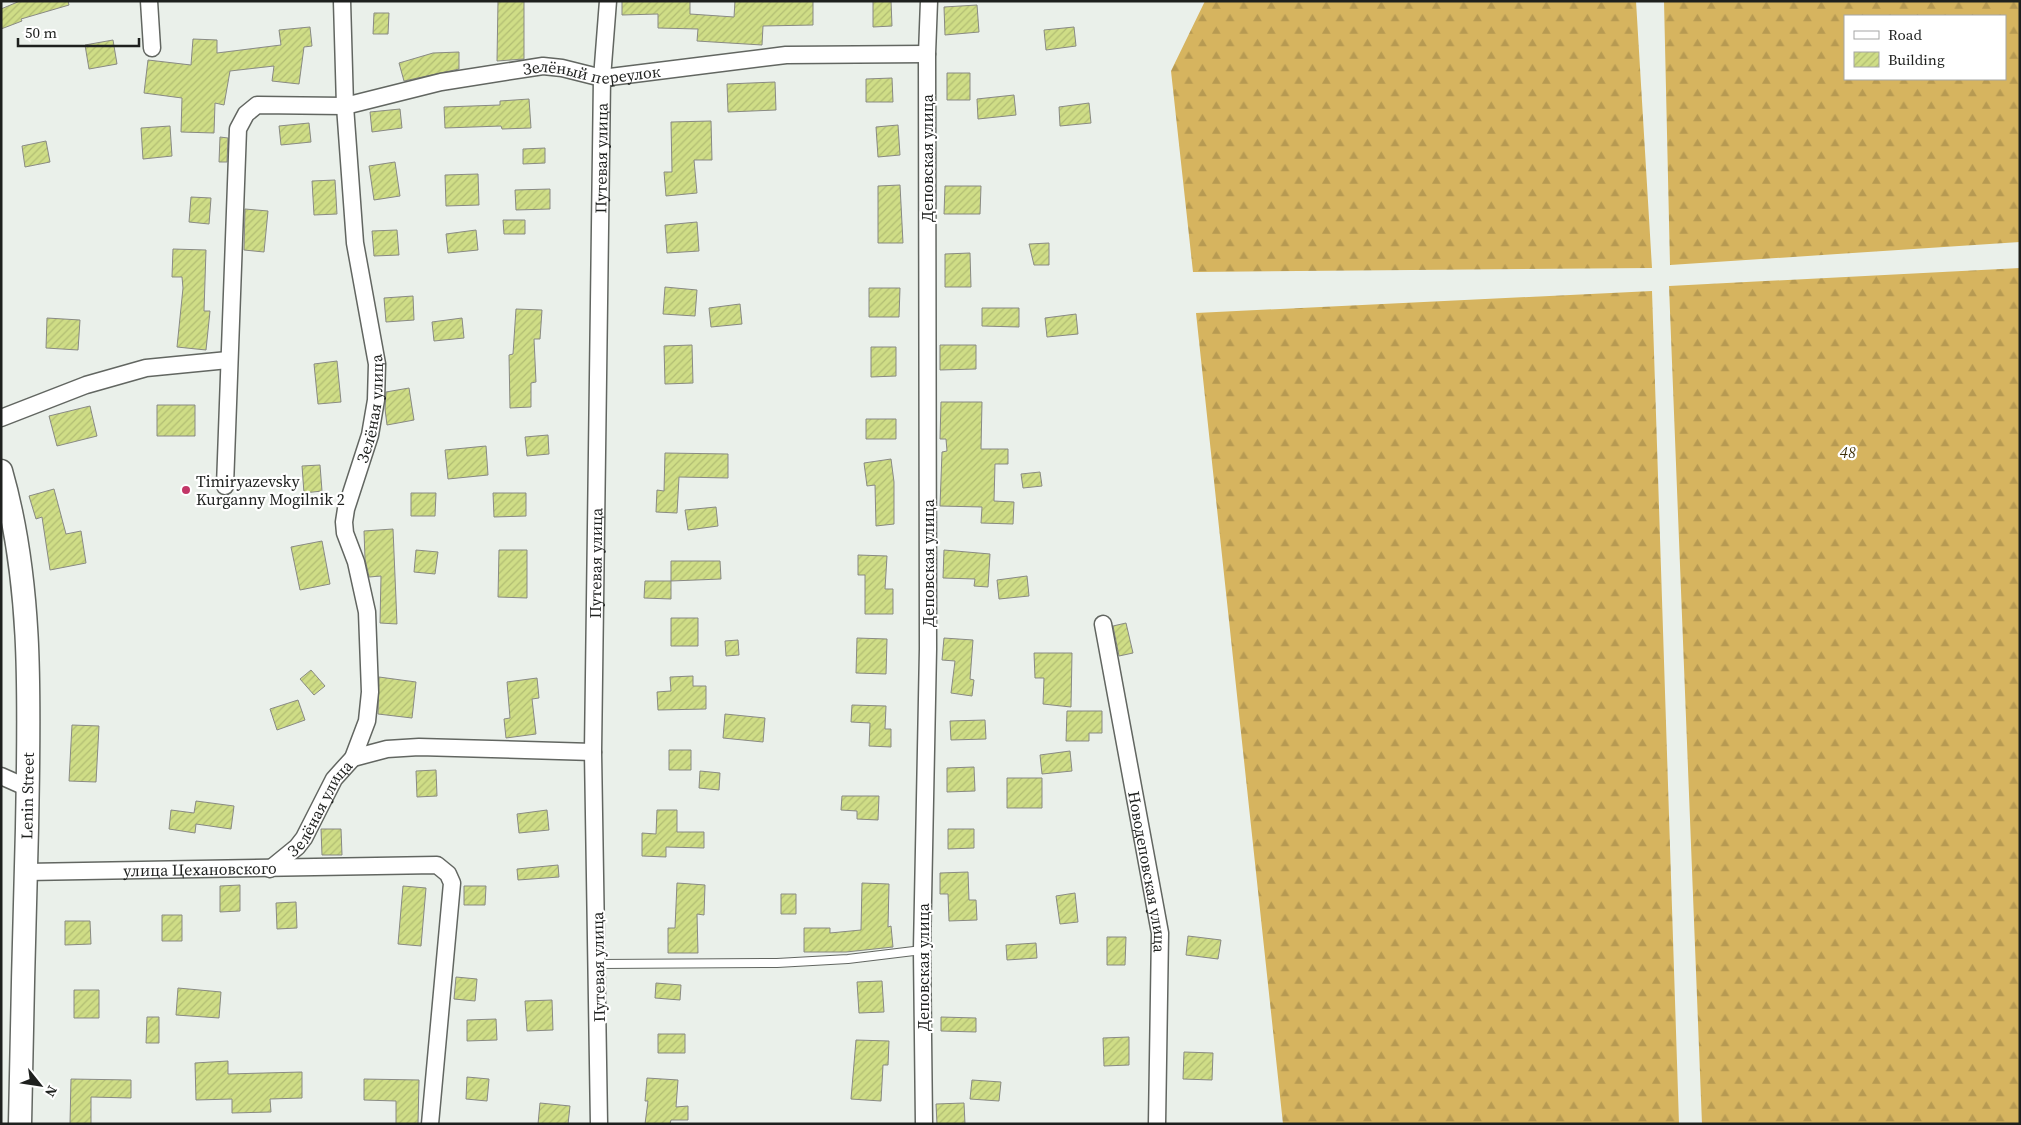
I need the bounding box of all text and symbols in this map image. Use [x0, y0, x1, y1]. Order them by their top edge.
scale bar [18, 15, 139, 47]
legend [1844, 15, 2006, 80]
text: 50 m [25, 22, 57, 43]
text: Road [1888, 24, 1922, 45]
text: Building [1888, 49, 1945, 70]
street label: Зелёный переулок [521, 55, 662, 89]
street label: Деповская улица [916, 93, 938, 222]
street label: Путевая улица [589, 102, 613, 213]
street label: Зелёная улица [351, 352, 388, 465]
park label: 48 [1840, 441, 1856, 463]
place label: Timiryazevsky Kurganny Mogilnik 2 [196, 470, 345, 510]
marker: Timiryazevsky Kurganny Mogilnik 2 [180, 484, 192, 496]
street label: Деповская улица [917, 498, 939, 627]
street label: Путевая улица [584, 507, 607, 618]
street label: Lenin Street [15, 752, 39, 840]
street label: Зелёная улица [283, 754, 358, 862]
street label: Новодеповская улица [1123, 789, 1171, 954]
street label: улица Цехановского [123, 857, 277, 881]
street label: Деповская улица [912, 902, 934, 1031]
street label: Путевая улица [586, 911, 610, 1022]
north arrow [15, 1060, 65, 1110]
text: N [40, 1082, 62, 1101]

